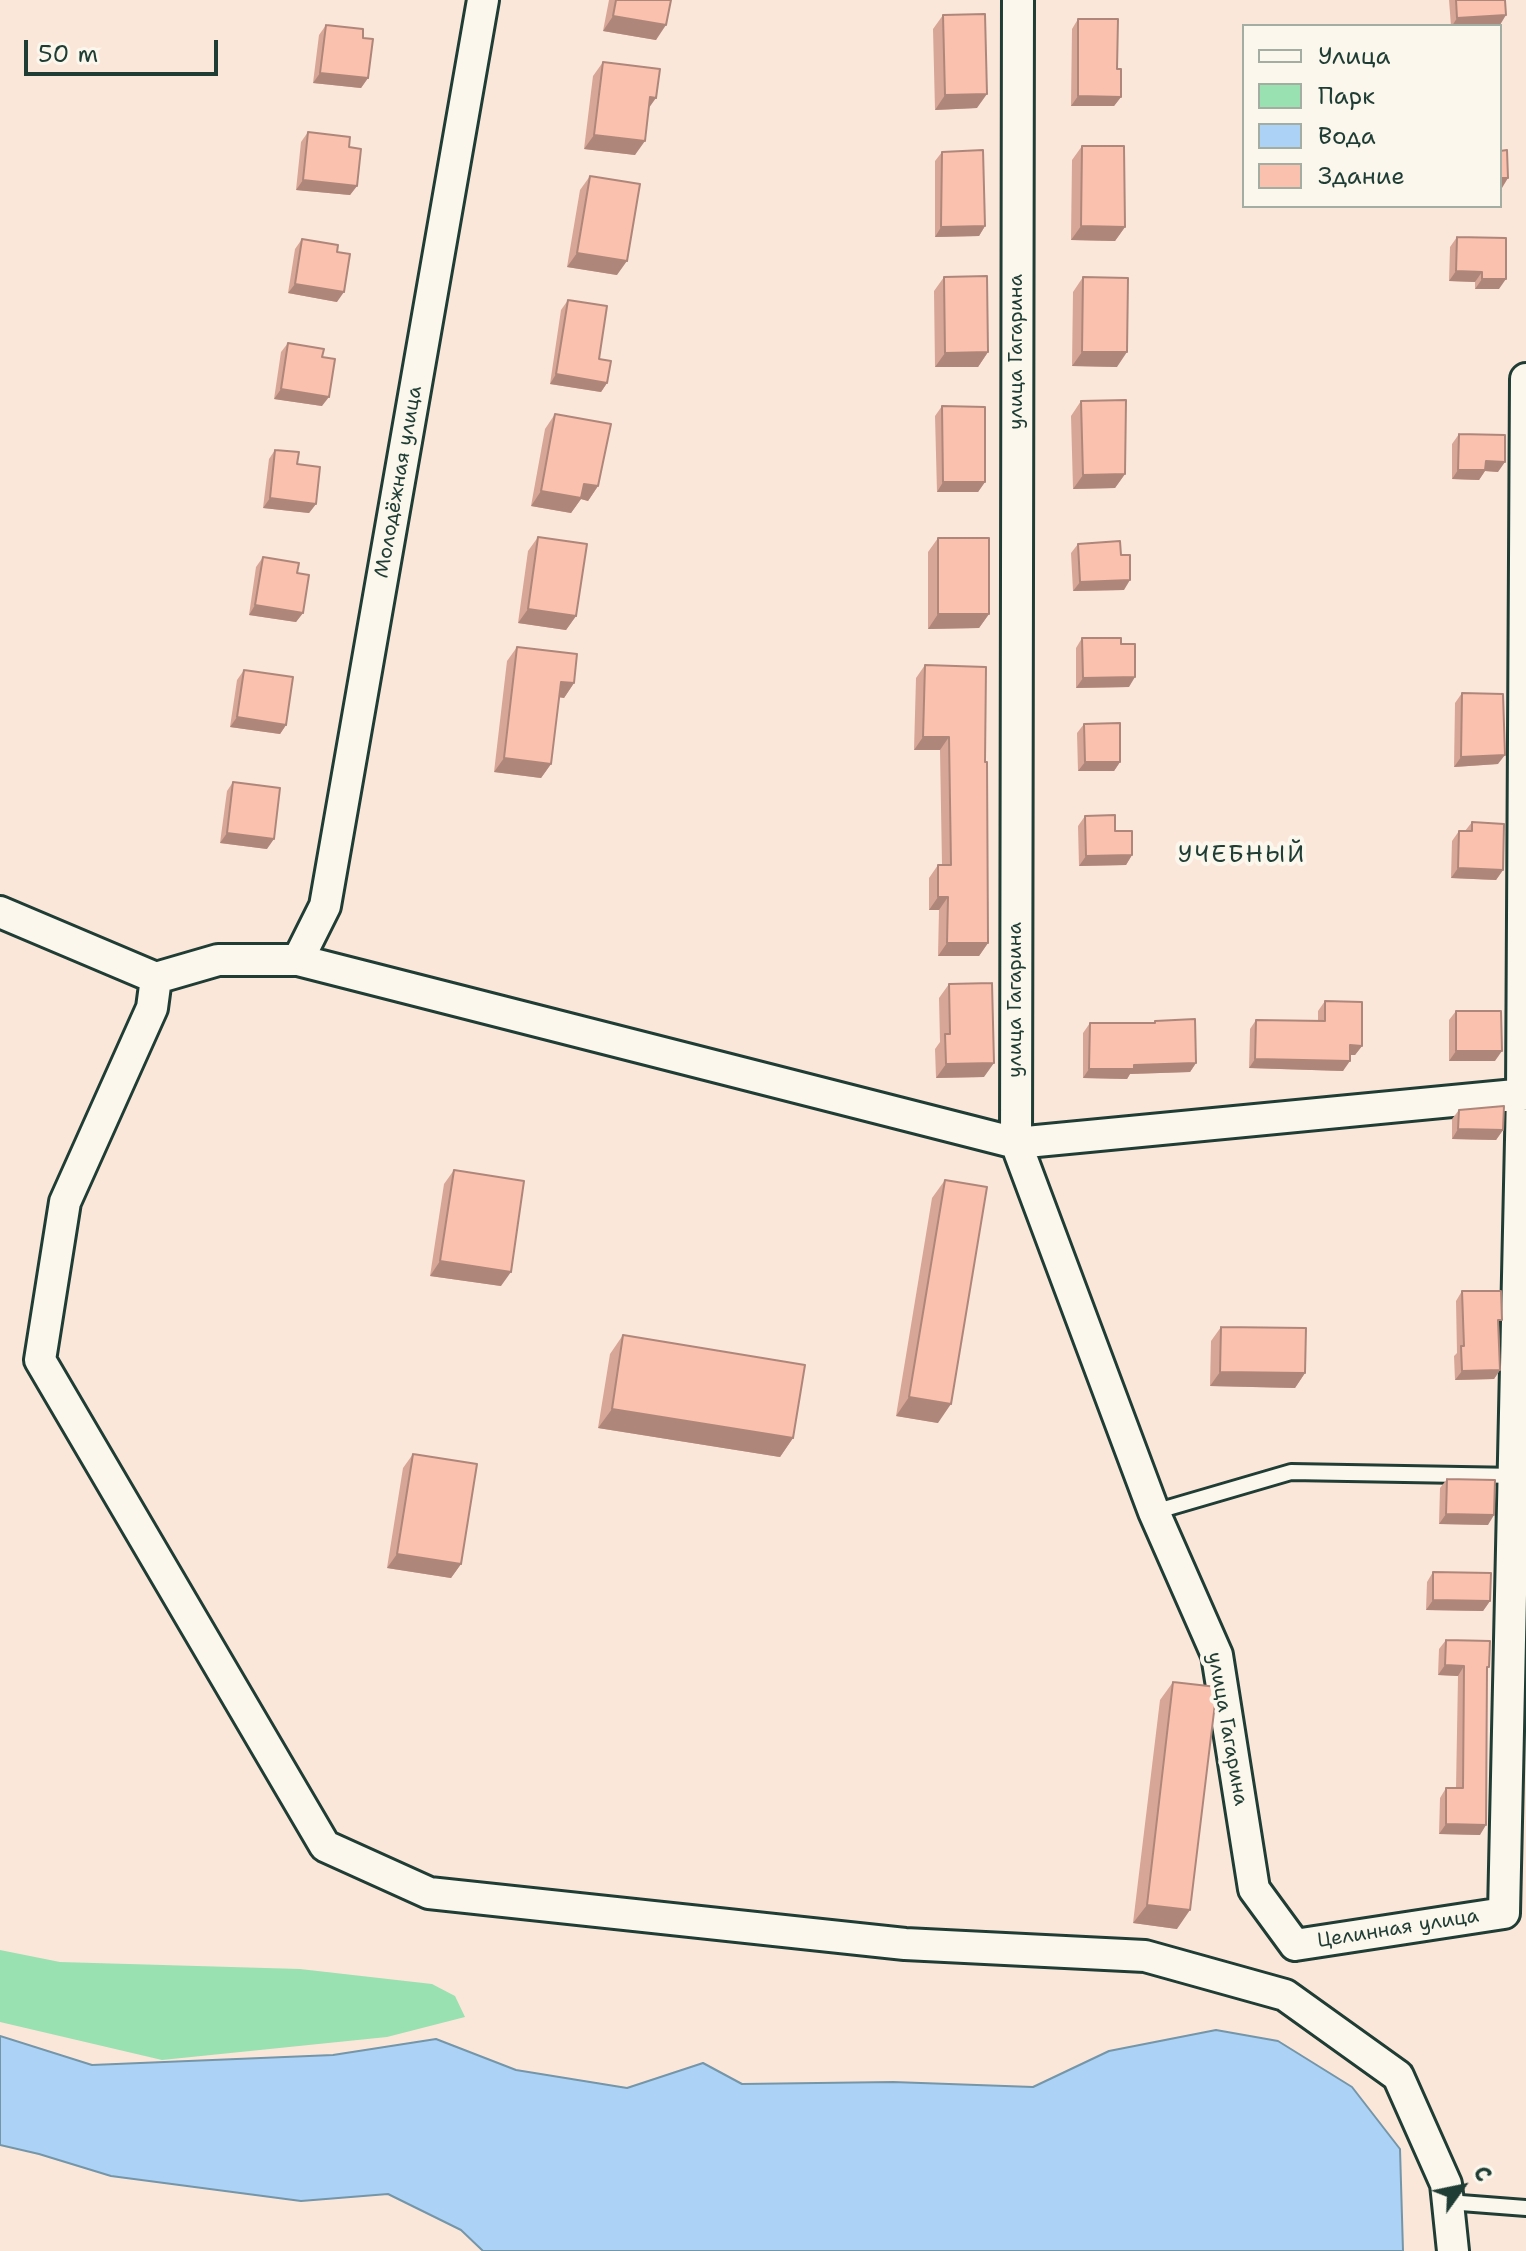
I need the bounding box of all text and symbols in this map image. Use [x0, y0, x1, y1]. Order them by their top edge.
scale bar [28, 24, 222, 74]
legend [1242, 24, 1502, 208]
text: 50 m [38, 38, 98, 70]
text: Улица [1318, 40, 1391, 72]
text: Парк [1318, 80, 1375, 112]
text: Вода [1318, 120, 1376, 152]
text: Здание [1318, 160, 1405, 192]
street label: улица Гагарина [1005, 274, 1029, 430]
street label: Молодёжная улица [370, 384, 428, 580]
district label: УЧЕБНЫЙ [1178, 842, 1306, 870]
street label: улица Гагарина [1004, 922, 1028, 1078]
street label: улица Гагарина [1202, 1650, 1252, 1808]
street label: Целинная улица [1315, 1904, 1481, 1954]
north arrow [1422, 2147, 1502, 2227]
text: С [1467, 2160, 1498, 2187]

